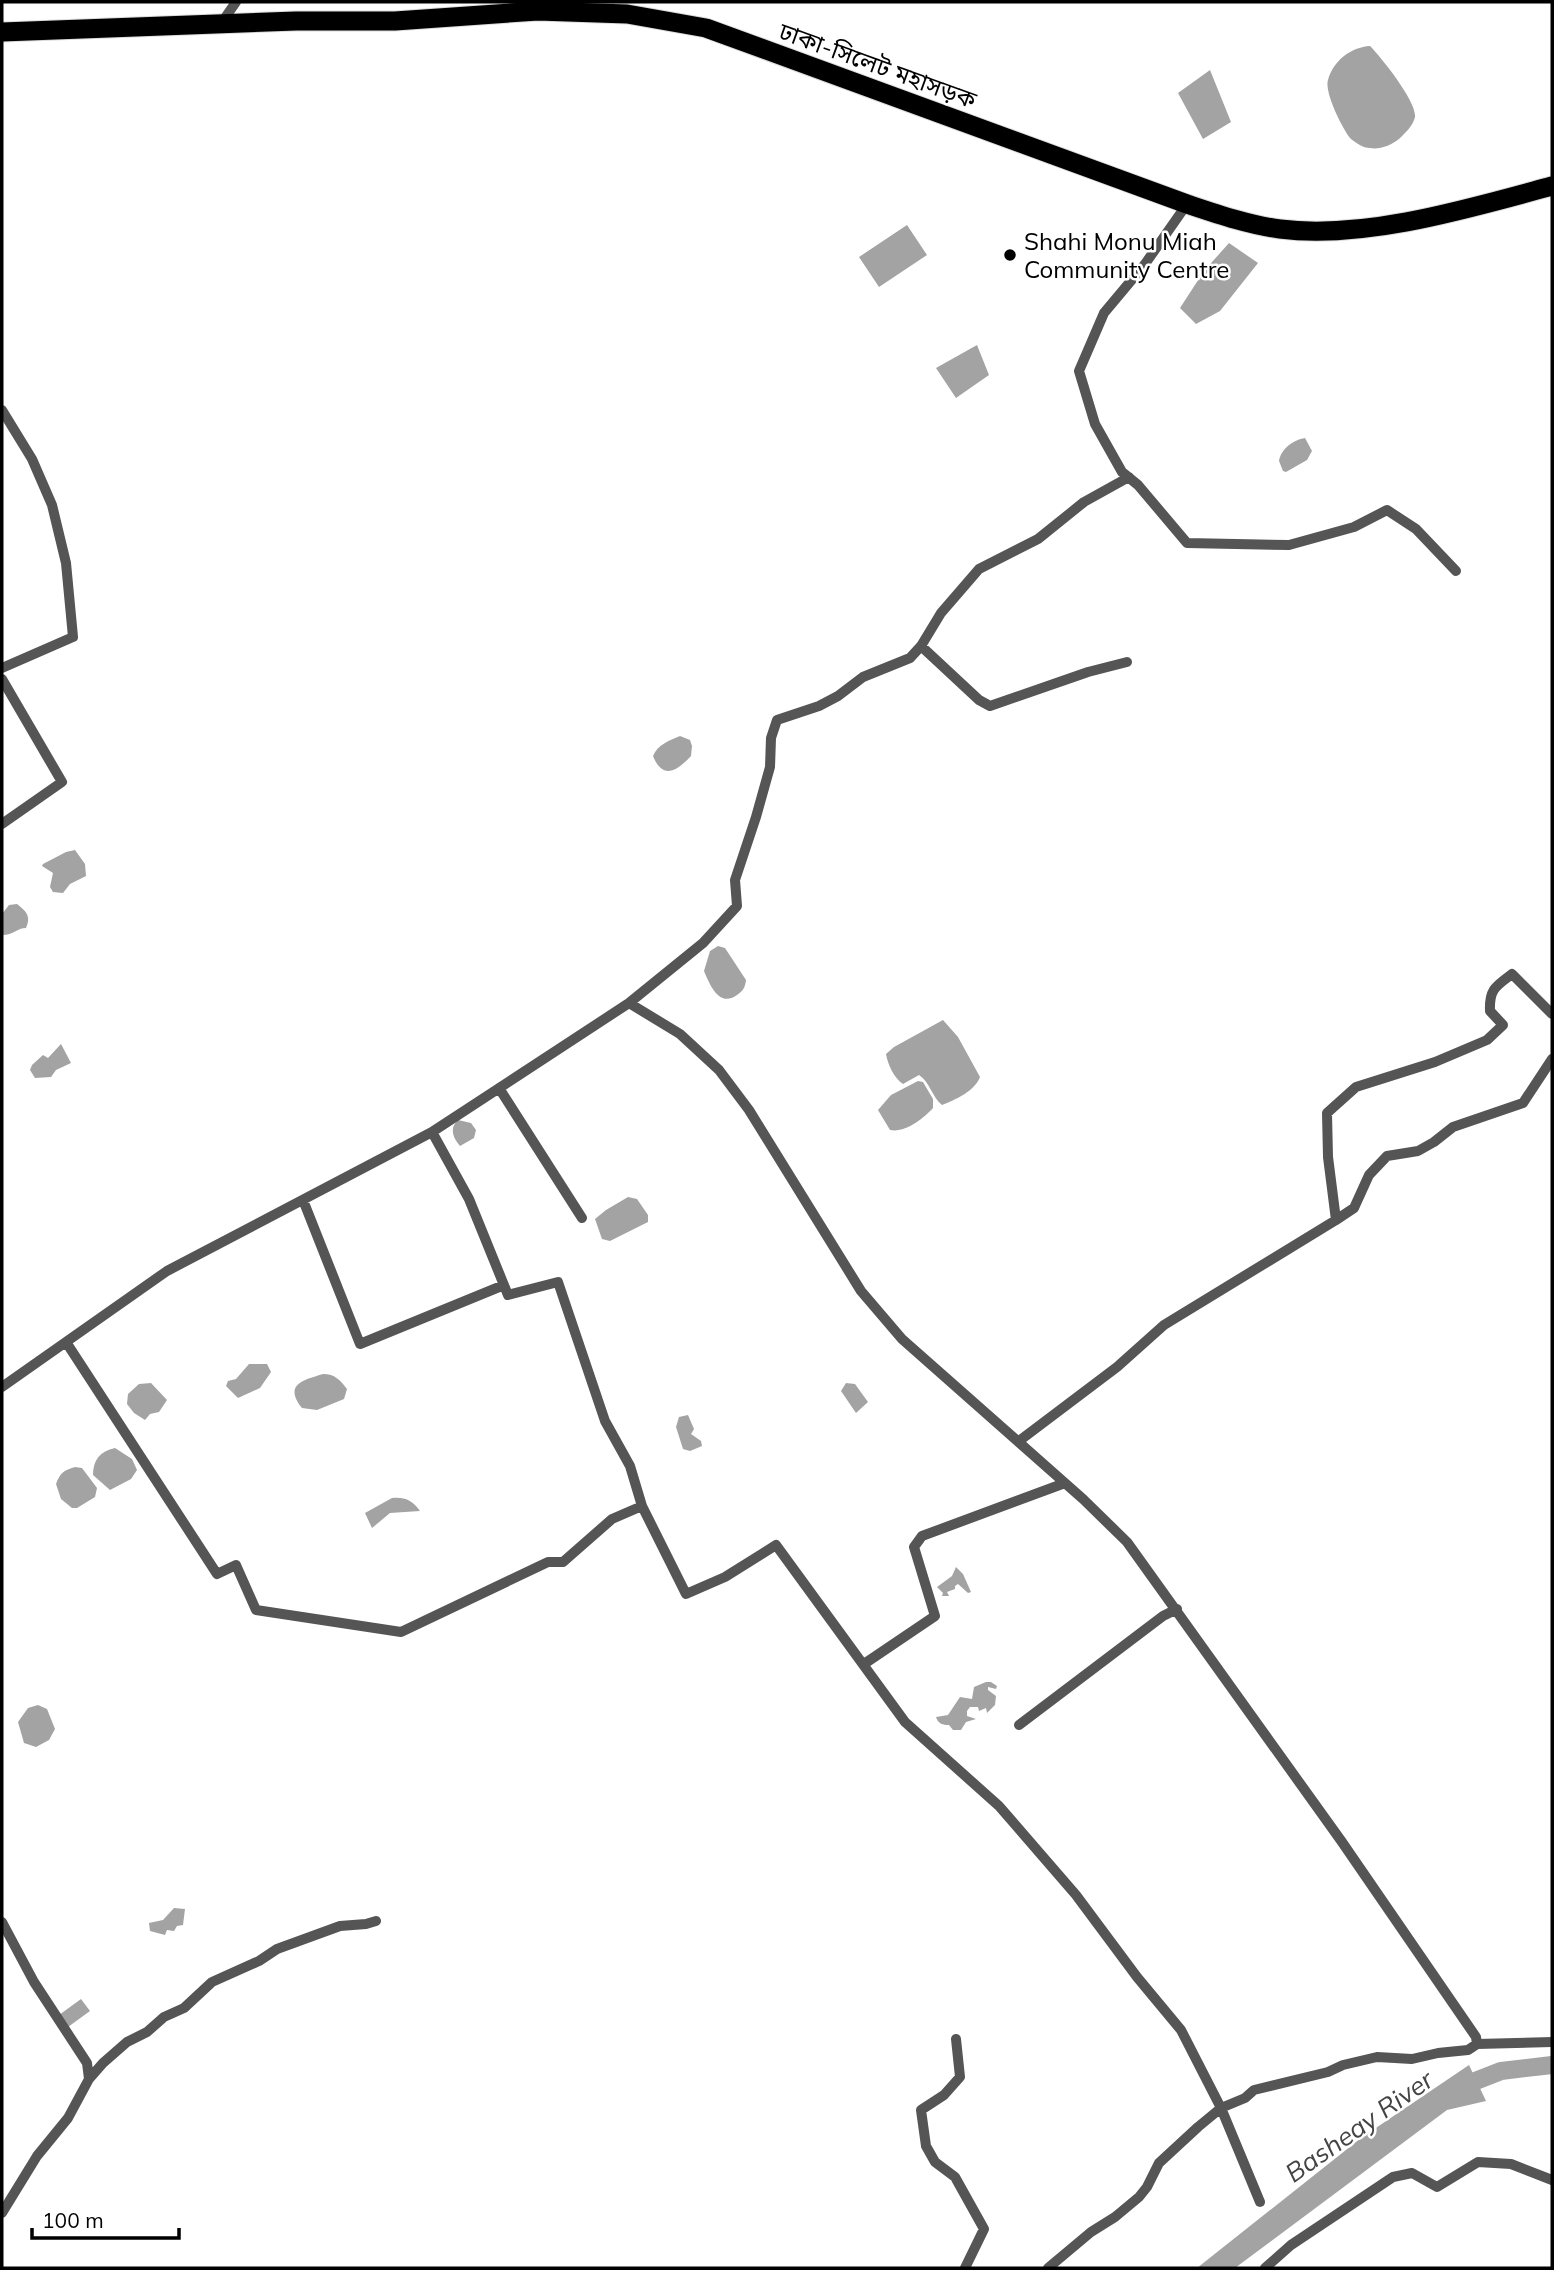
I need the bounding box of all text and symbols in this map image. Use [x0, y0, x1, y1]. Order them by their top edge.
street label: ঢাকা-সিলেট মহাসড়ক [774, 15, 981, 115]
place label: Shahi Monu Miah Community Centre [1024, 226, 1229, 284]
marker: Shahi Monu Miah Community Centre [1002, 247, 1018, 263]
water label: Basheay River [1279, 2062, 1441, 2189]
scale bar [32, 2196, 178, 2240]
text: 100 m [42, 2207, 104, 2233]

